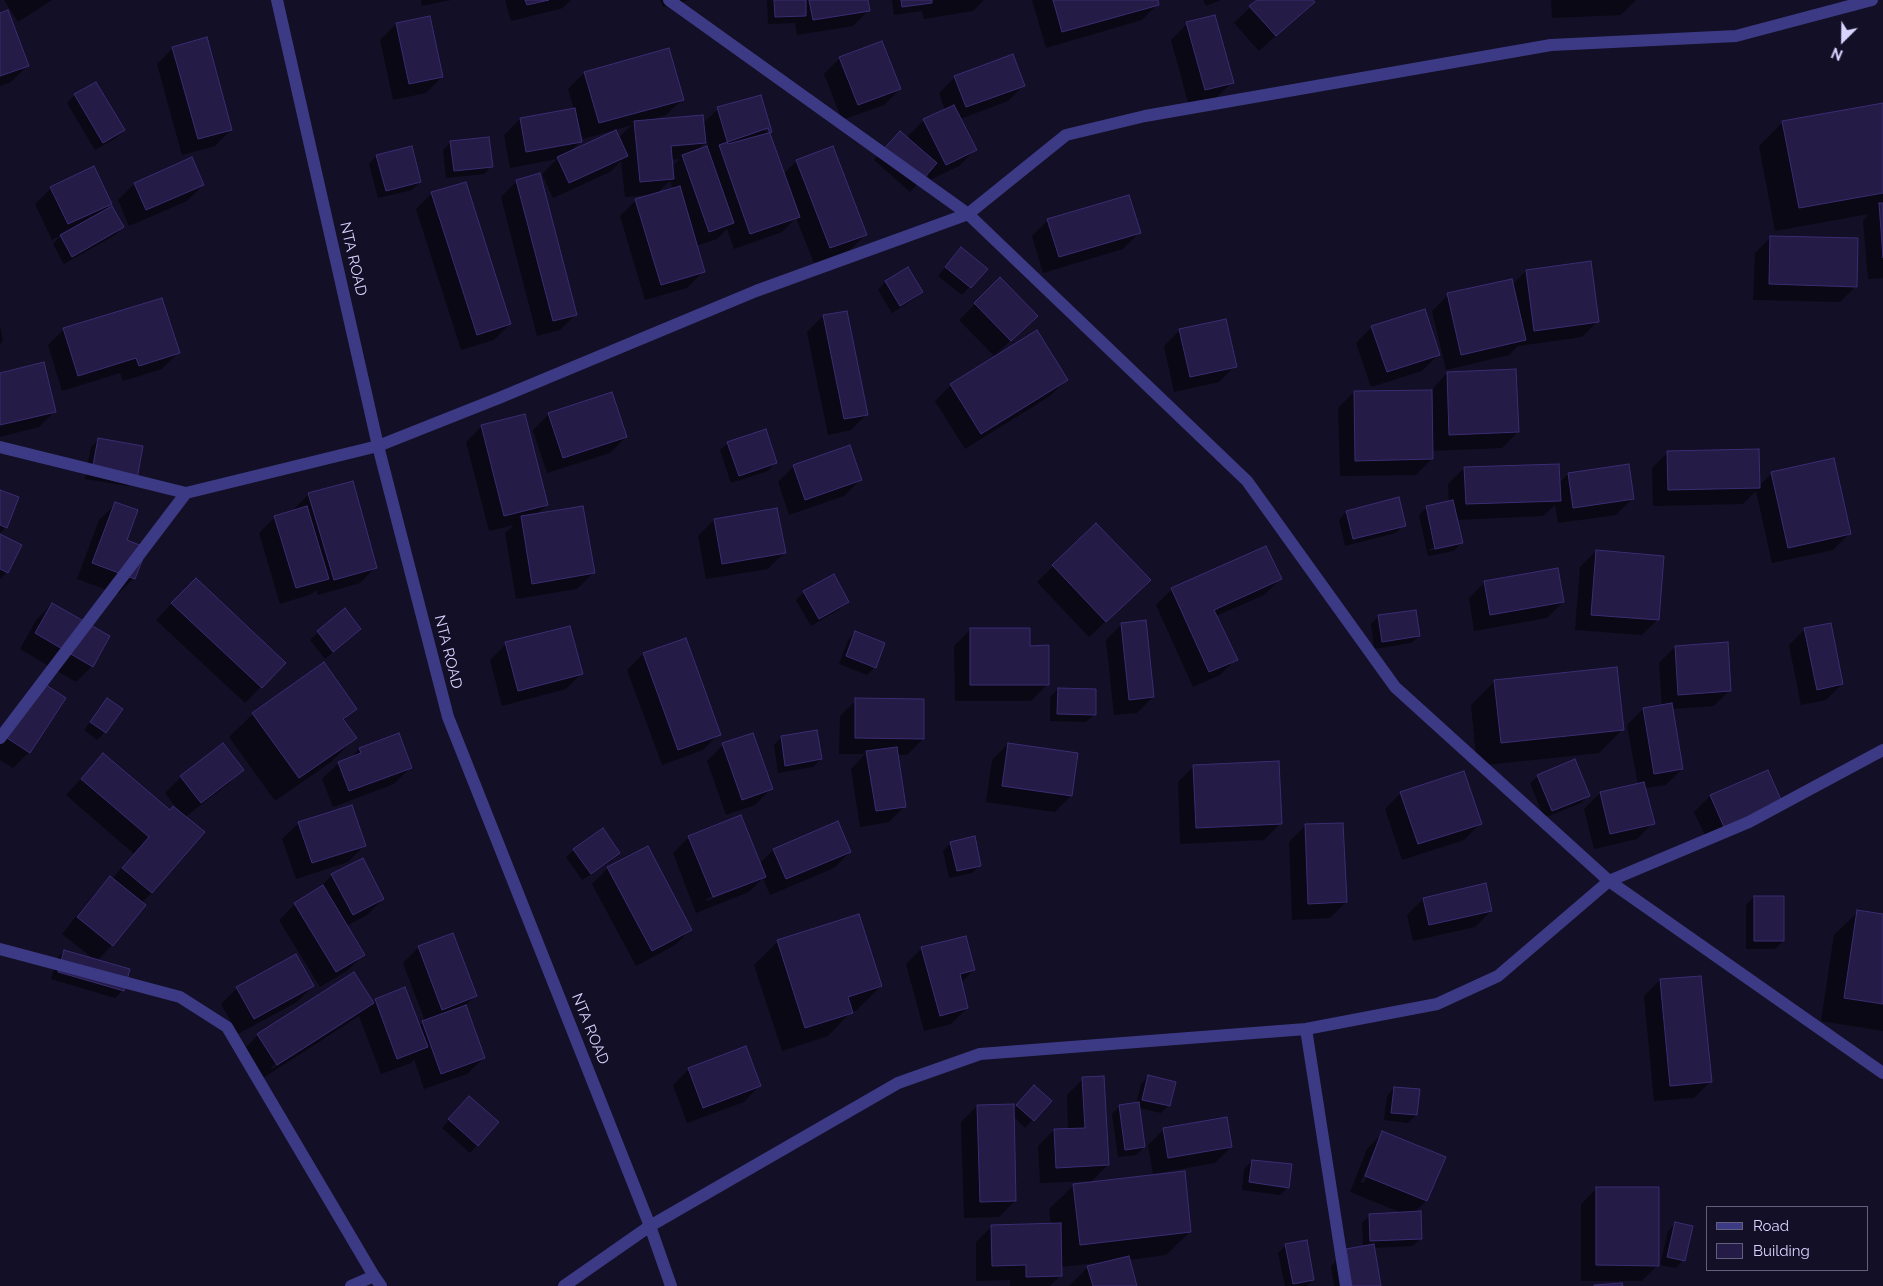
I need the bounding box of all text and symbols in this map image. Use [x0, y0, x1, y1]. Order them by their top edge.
north arrow [1818, 15, 1868, 65]
text: N [1829, 44, 1845, 63]
street label: NTA ROAD [336, 220, 370, 298]
street label: NTA ROAD [430, 613, 466, 691]
street label: NTA ROAD [568, 991, 612, 1067]
legend [1706, 1206, 1868, 1271]
text: Road [1753, 1217, 1789, 1235]
text: Building [1753, 1242, 1810, 1260]

